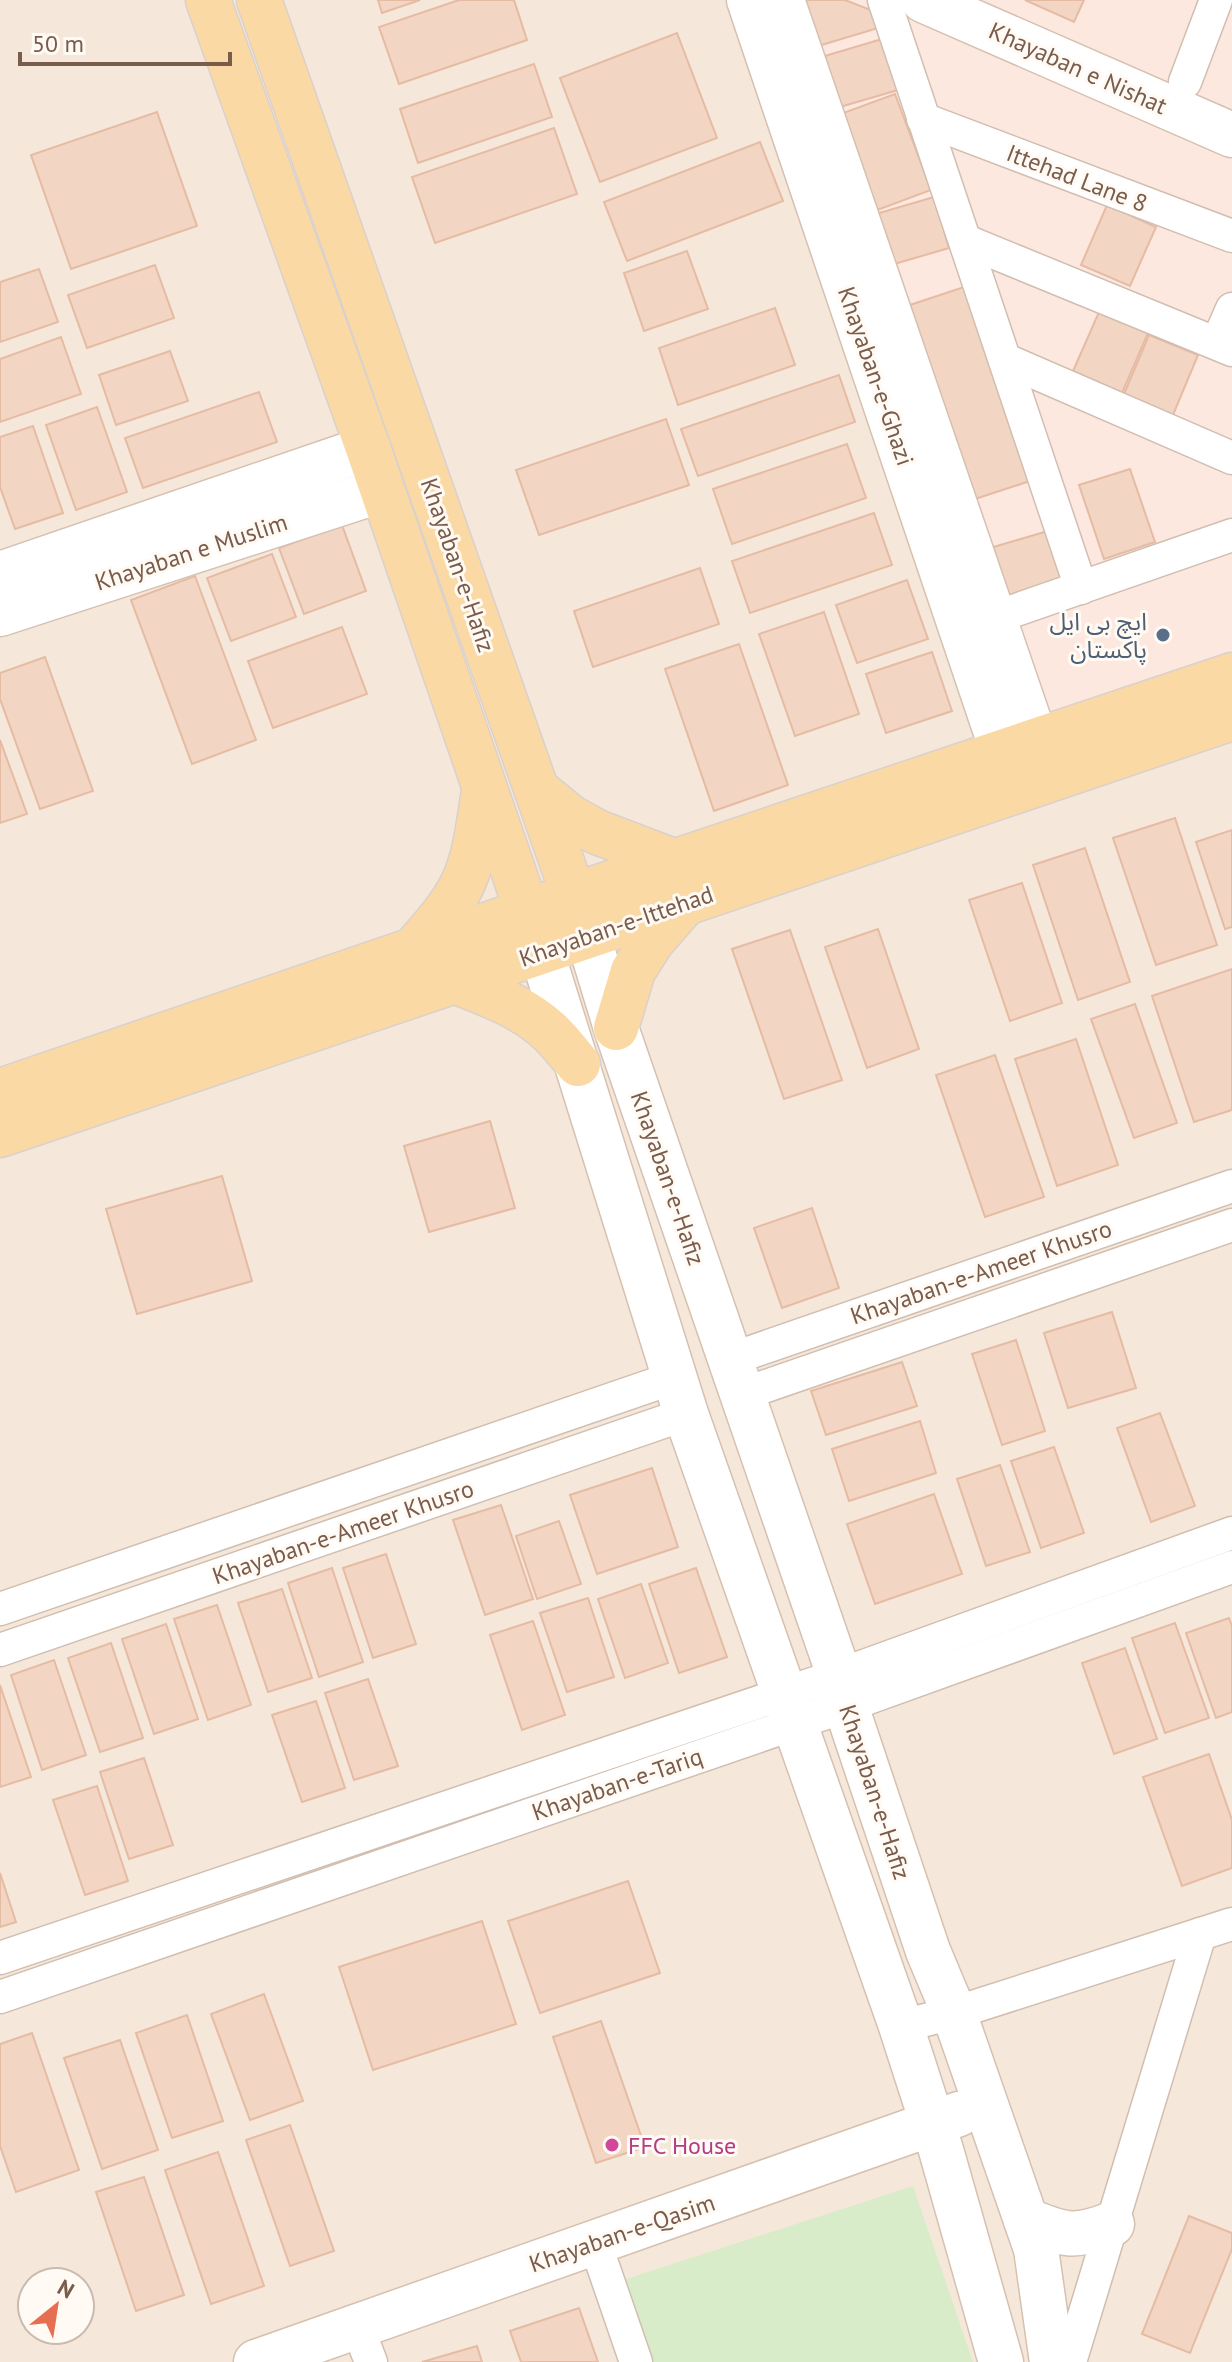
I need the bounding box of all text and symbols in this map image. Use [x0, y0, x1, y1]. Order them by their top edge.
street label: Khayaban e Nishat [984, 15, 1172, 121]
scale bar [20, 16, 230, 66]
text: 50 m [32, 28, 84, 59]
street label: Ittehad Lane 8 [1002, 137, 1152, 219]
street label: Khayaban-e-Ghazi [831, 282, 921, 470]
street label: Khayaban-e-Hafiz [414, 474, 502, 656]
street label: Khayaban e Muslim [91, 506, 291, 598]
place label: ایچ بی ایل پاکستان [1050, 606, 1147, 665]
marker: ایچ بی ایل پاکستان [1154, 626, 1172, 644]
street label: Khayaban-e-Ittehad [515, 878, 717, 974]
street label: Khayaban-e-Hafiz [624, 1087, 712, 1269]
street label: Khayaban-e-Ameer Khusro [846, 1213, 1116, 1331]
street label: Khayaban-e-Ameer Khusro [208, 1473, 478, 1591]
street label: Khayaban-e-Hafiz [832, 1701, 918, 1883]
street label: Khayaban-e-Tariq [528, 1740, 706, 1828]
place label: FFC House [628, 2130, 736, 2161]
marker: FFC House [603, 2136, 621, 2154]
street label: Khayaban-e-Qasim [525, 2187, 719, 2279]
north arrow [16, 2266, 96, 2346]
text: N [53, 2273, 79, 2304]

